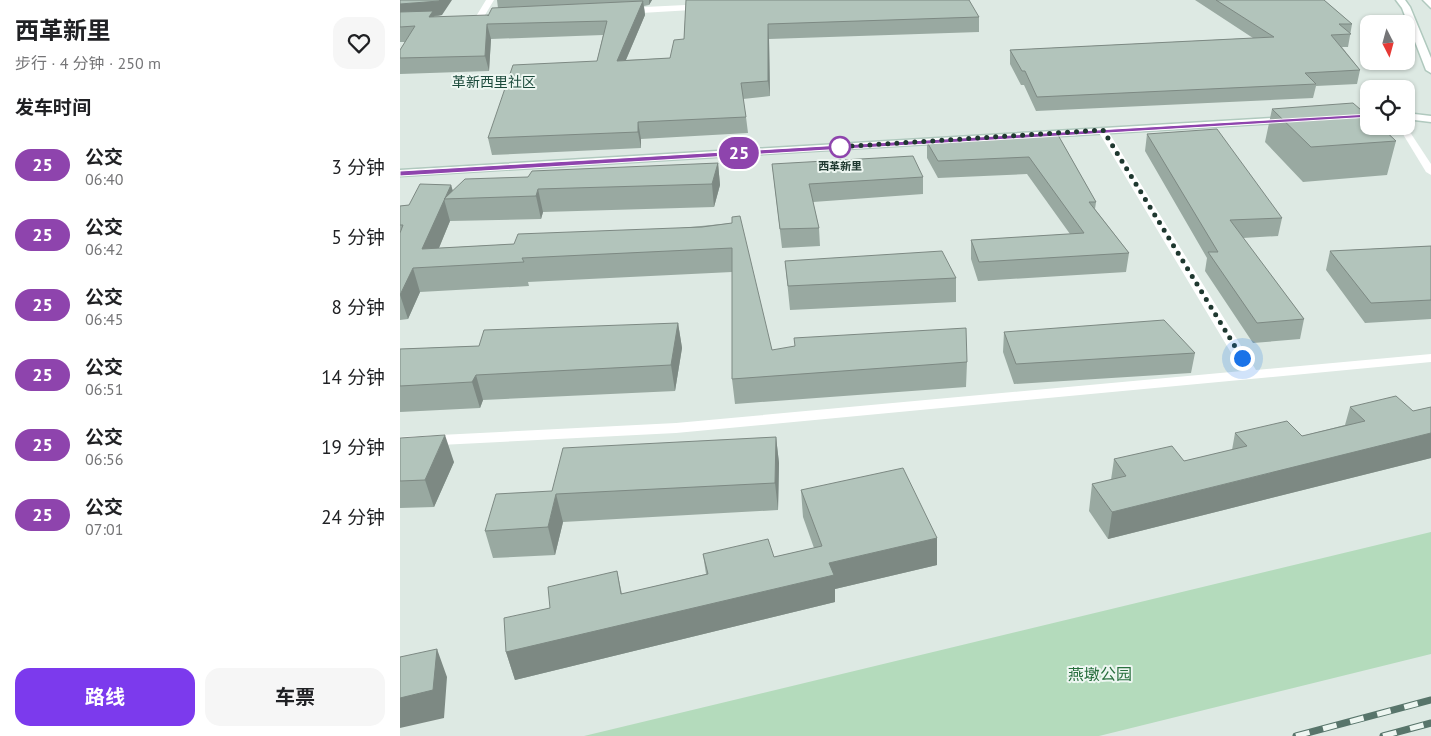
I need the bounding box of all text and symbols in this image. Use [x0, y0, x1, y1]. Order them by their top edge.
text: 西革新里 [15, 15, 111, 46]
north arrow [1360, 15, 1415, 70]
map controls [1360, 15, 1415, 135]
button: heart [333, 17, 385, 69]
text: 步行 · 4 分钟 · 250 m [15, 53, 161, 73]
district label: 革新西里社区 [452, 73, 536, 91]
button: locate [1360, 80, 1415, 135]
text: 发车时间 [15, 95, 91, 119]
marker: 西革新里 [829, 136, 851, 158]
line badge: 25 [716, 137, 762, 169]
text: 25 [729, 141, 749, 164]
text: 公交 [85, 145, 123, 169]
text: 25 [32, 153, 53, 176]
text: 3 分钟 [332, 155, 385, 179]
place label: 西革新里 [818, 159, 862, 173]
text: 06:40 [85, 169, 123, 189]
text: 公交 [85, 215, 123, 239]
text: 25 [32, 223, 53, 246]
text: 5 分钟 [332, 225, 385, 249]
text: 06:42 [85, 239, 123, 259]
text: 公交 [85, 285, 123, 309]
text: 25 [32, 293, 53, 316]
text: 8 分钟 [332, 295, 385, 319]
text: 06:45 [85, 309, 123, 329]
your location [1230, 346, 1255, 371]
text: 公交 [85, 355, 123, 379]
text: 25 [32, 363, 53, 386]
text: 14 分钟 [321, 365, 385, 389]
text: 06:51 [85, 379, 123, 399]
text: 公交 [85, 425, 123, 449]
text: 25 [32, 433, 53, 456]
text: 19 分钟 [321, 435, 385, 459]
text: 06:56 [85, 449, 123, 469]
text: 公交 [85, 495, 123, 519]
text: 25 [32, 503, 53, 526]
text: 24 分钟 [321, 505, 385, 529]
text: 07:01 [85, 519, 123, 539]
park label: 燕墩公园 [1068, 664, 1132, 684]
button: 路线 [15, 668, 195, 726]
button: 车票 [205, 668, 385, 726]

